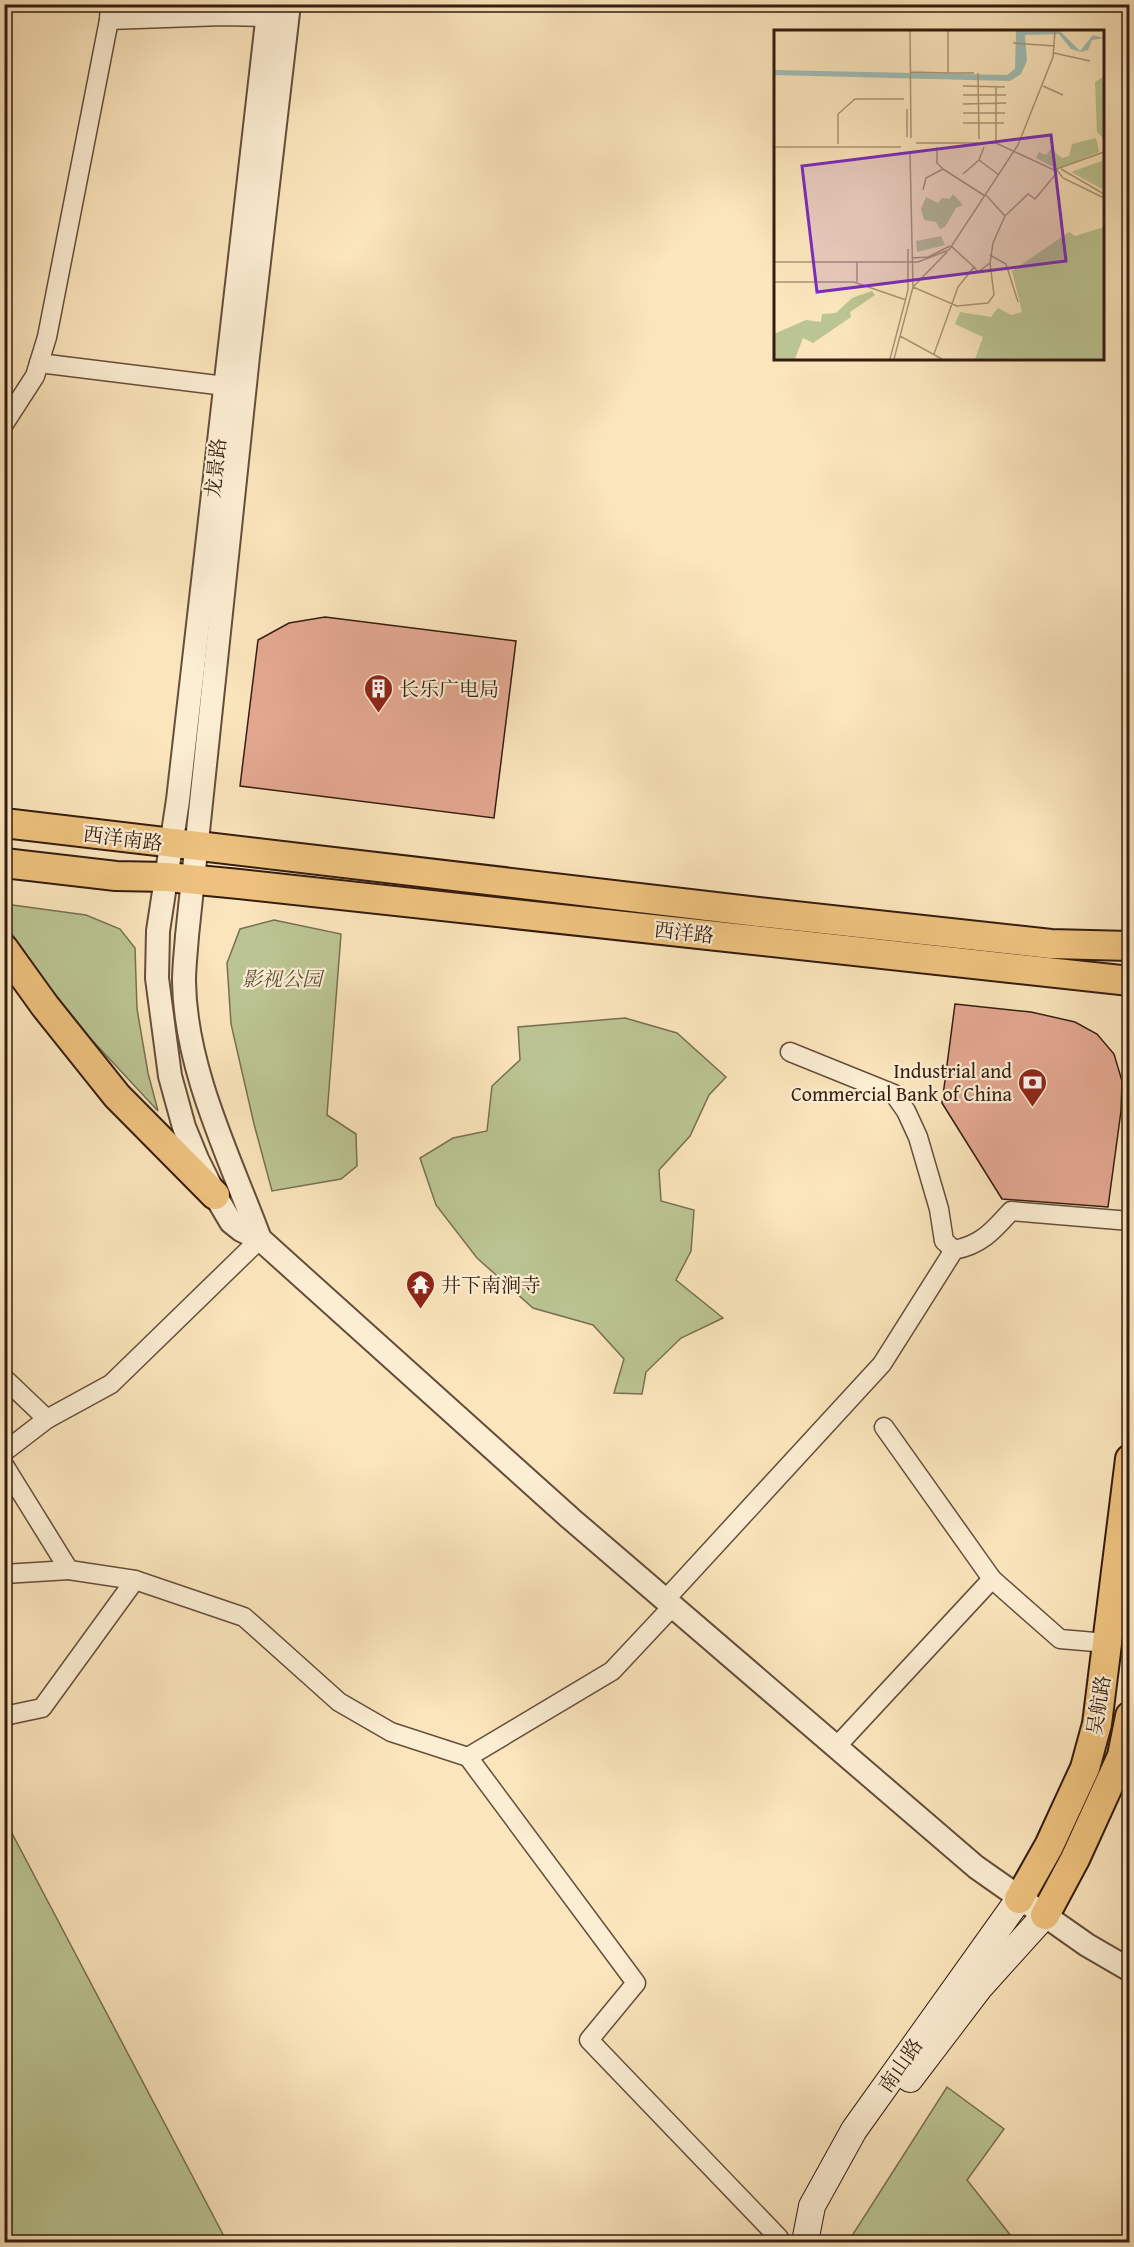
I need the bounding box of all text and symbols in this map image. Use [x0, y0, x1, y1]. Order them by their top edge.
inset map [774, 30, 1104, 360]
street label: 龙景路 [197, 437, 233, 499]
building icon: 长乐广电局 [362, 672, 394, 714]
place label: 长乐广电局 [399, 674, 499, 703]
street label: 西洋南路 [82, 819, 164, 857]
street label: 西洋路 [653, 914, 715, 950]
park label: 影视公园 [242, 964, 325, 993]
place label: Industrial and Commercial Bank of China [791, 1056, 1013, 1108]
bank icon: Industrial and Commercial Bank of China [1017, 1066, 1049, 1108]
temple icon: 井下南涧寺 [404, 1268, 436, 1310]
place label: 井下南涧寺 [441, 1270, 541, 1299]
street label: 吴航路 [1079, 1673, 1117, 1737]
street label: 南山路 [871, 2032, 929, 2098]

